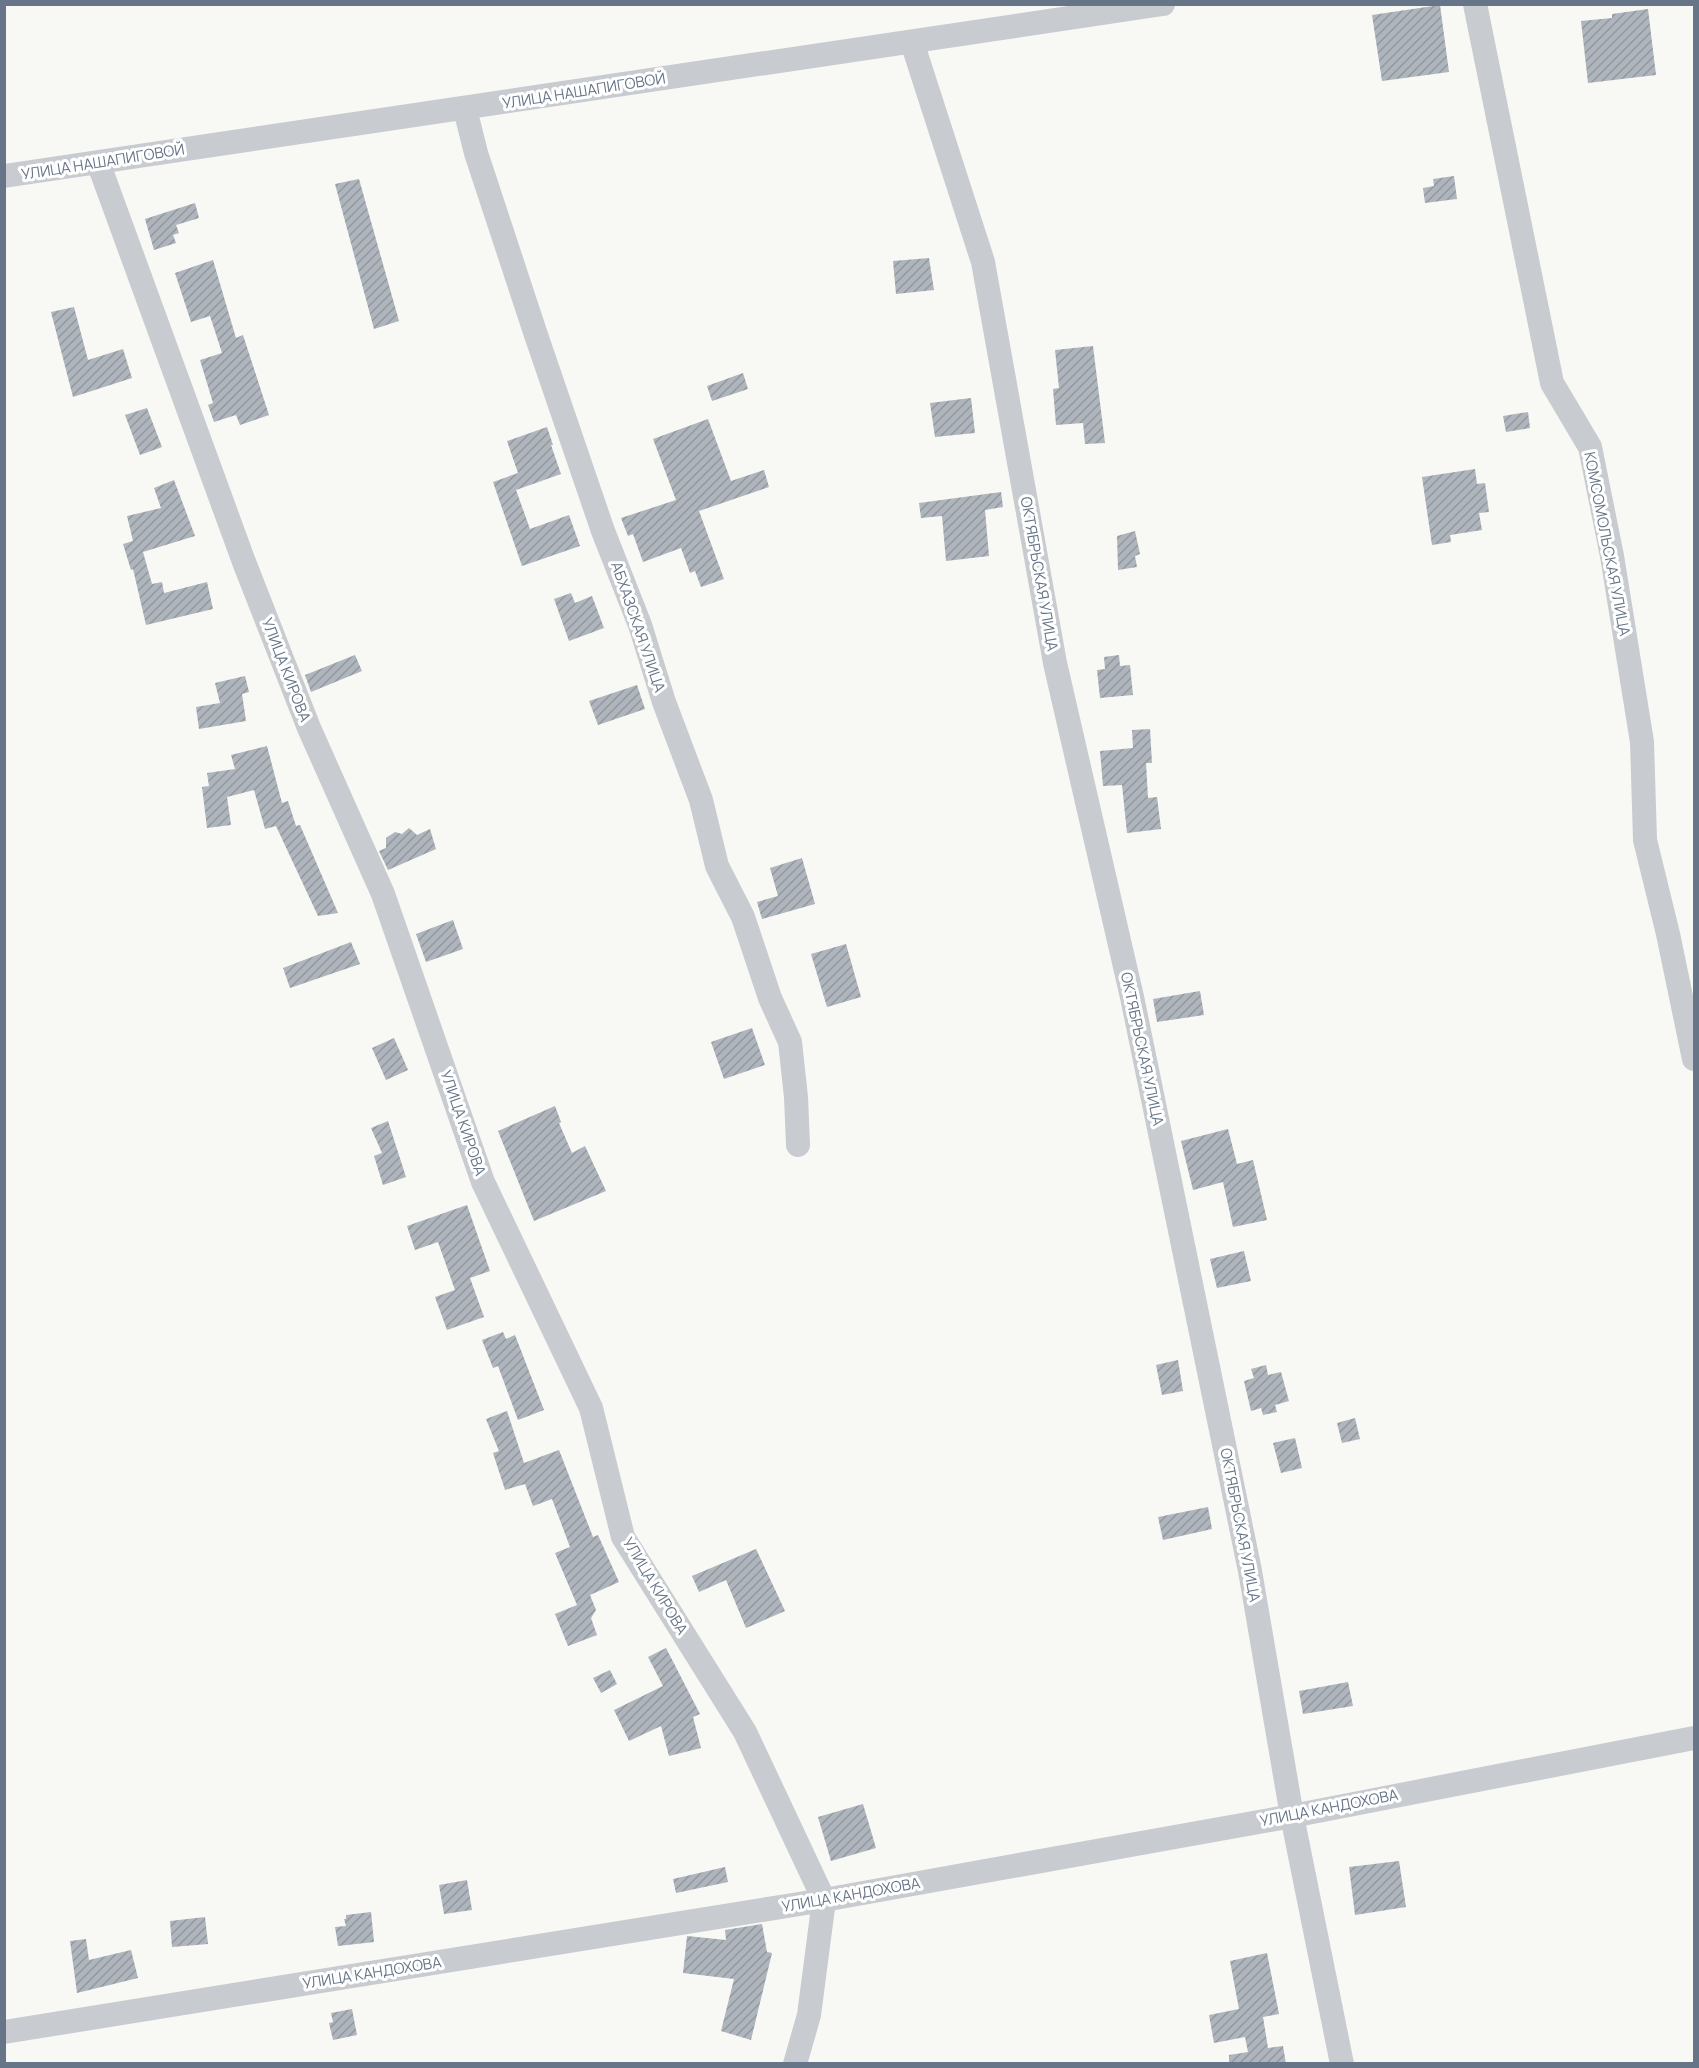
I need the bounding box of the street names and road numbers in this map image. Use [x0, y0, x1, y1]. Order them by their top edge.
street label: УЛИЦА НАШАПИГОВОЙ [501, 67, 667, 114]
street label: УЛИЦА НАШАПИГОВОЙ [20, 138, 186, 185]
street label: КОМСОМОЛЬСКАЯ УЛИЦА [1579, 450, 1636, 638]
street label: ОКТЯБРЬСКАЯ УЛИЦА [1016, 495, 1063, 653]
street label: АБХАЗСКАЯ УЛИЦА [606, 559, 671, 695]
street label: УЛИЦА КИРОВА [257, 615, 316, 725]
street label: ОКТЯБРЬСКАЯ УЛИЦА [1116, 970, 1169, 1128]
street label: УЛИЦА КИРОВА [436, 1067, 491, 1179]
street label: ОКТЯБРЬСКАЯ УЛИЦА [1215, 1446, 1266, 1604]
street label: УЛИЦА КИРОВА [618, 1533, 693, 1639]
street label: УЛИЦА КАНДОХОВА [1258, 1784, 1400, 1831]
street label: УЛИЦА КАНДОХОВА [780, 1872, 922, 1917]
street label: УЛИЦА КАНДОХОВА [301, 1951, 443, 1994]

